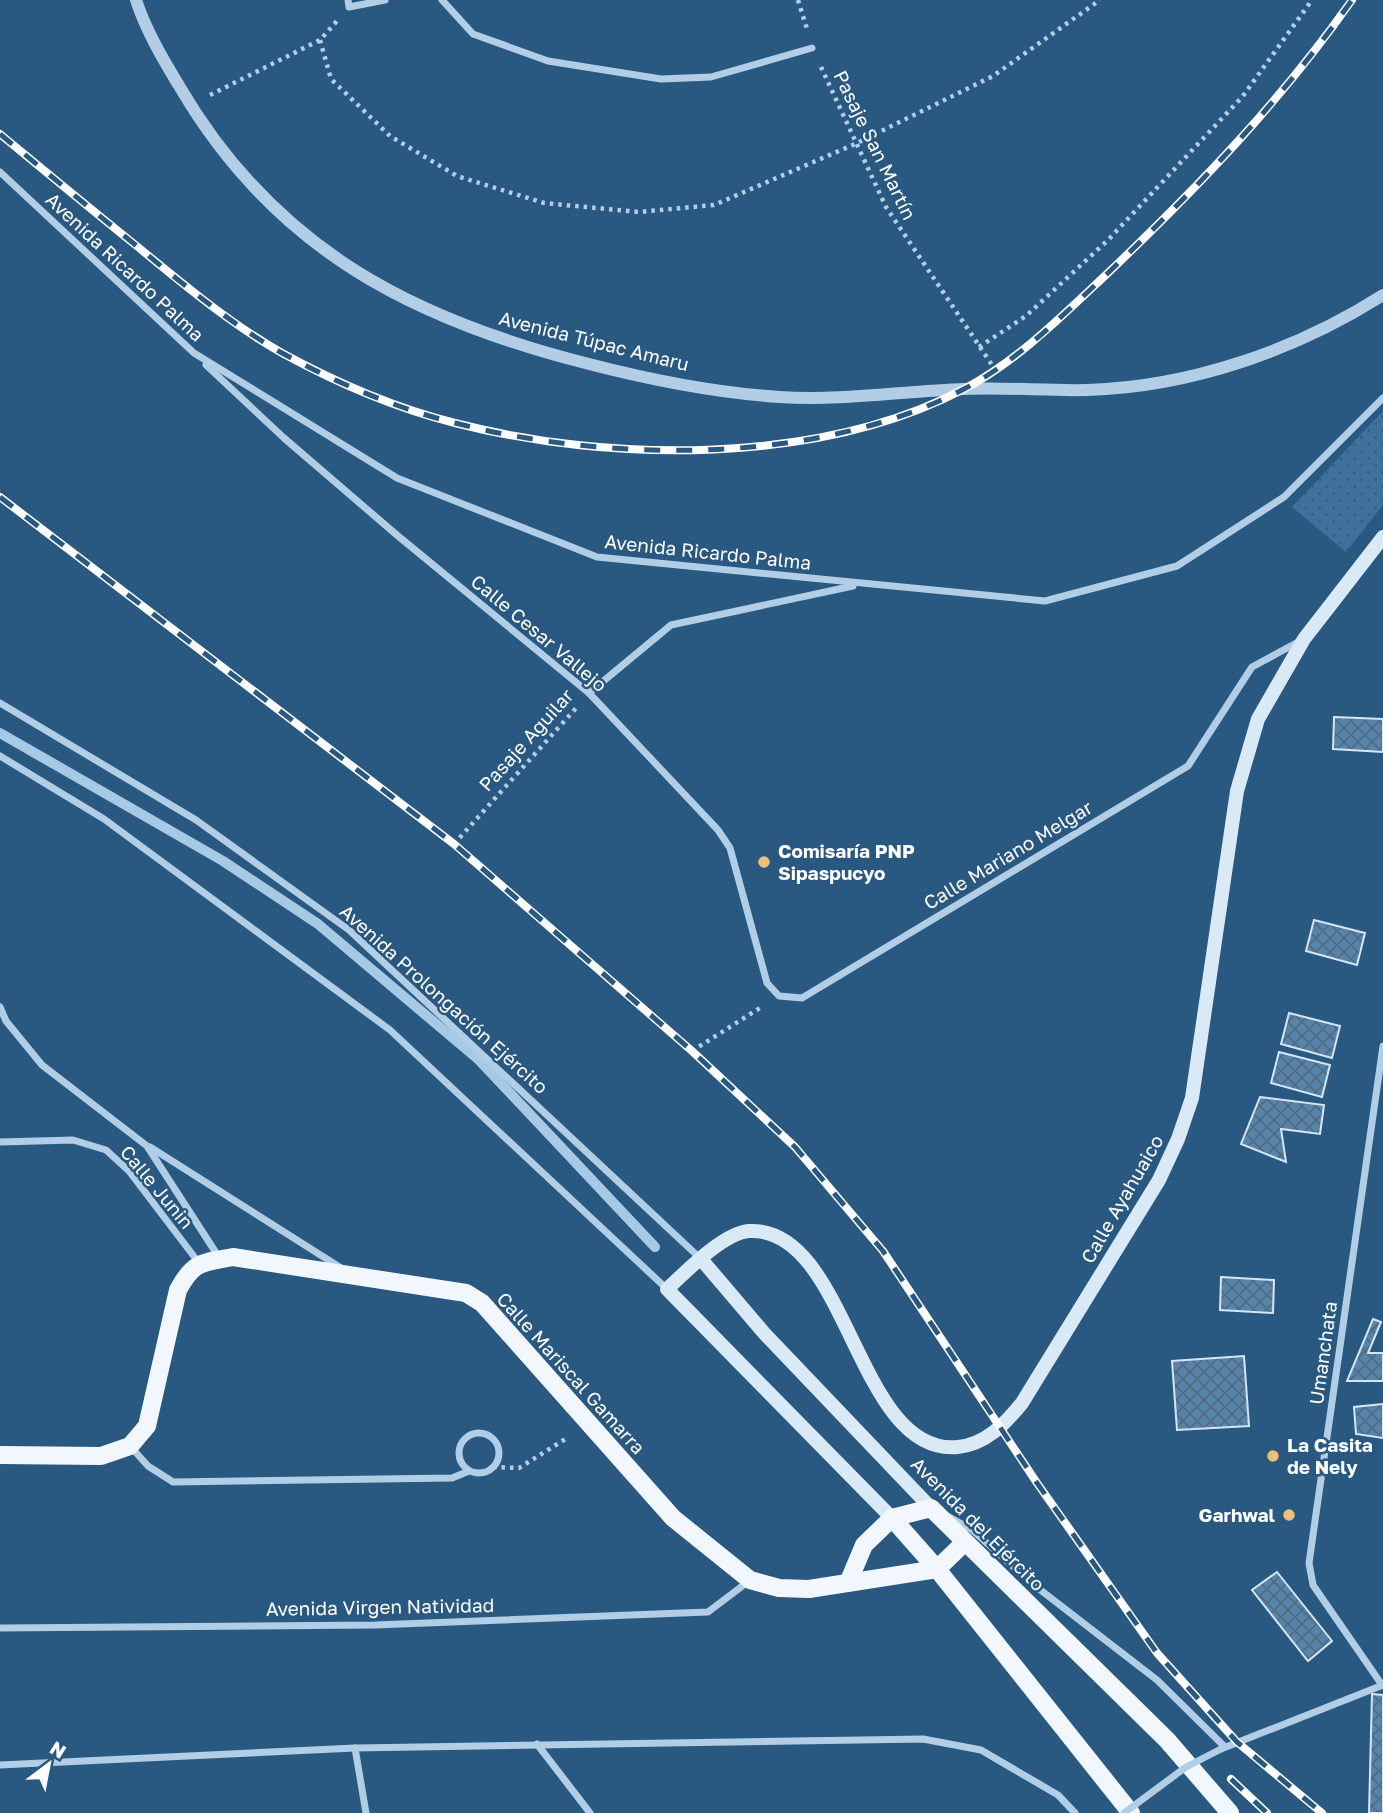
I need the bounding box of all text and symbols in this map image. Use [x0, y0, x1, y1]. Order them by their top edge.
street label: Pasaje San Martín [829, 66, 922, 223]
street label: Avenida Ricardo Palma [42, 187, 209, 346]
street label: Avenida Túpac Amaru [497, 306, 692, 375]
street label: Avenida Ricardo Palma [604, 529, 812, 574]
street label: Calle Cesar Vallejo [467, 569, 612, 696]
street label: Pasaje Aguilar [474, 683, 578, 796]
street label: Calle Mariano Melgar [919, 795, 1097, 914]
place label: Comisaría PNP Sipaspucyo [778, 839, 915, 884]
marker: Comisaría PNP Sipaspucyo [756, 854, 772, 870]
street label: Avenida Prolongación Ejército [336, 899, 553, 1098]
street label: Calle Ayahuaico [1075, 1130, 1168, 1267]
street label: Calle Junin [116, 1140, 199, 1233]
street label: Calle Mariscal Gamarra [493, 1287, 650, 1458]
street label: Umanchata [1304, 1300, 1341, 1406]
place label: La Casita de Nely [1287, 1433, 1373, 1478]
marker: La Casita de Nely [1265, 1448, 1281, 1464]
street label: Avenida del Ejército [907, 1452, 1050, 1595]
place label: Garhwal [1199, 1503, 1275, 1526]
marker: Garhwal [1281, 1507, 1297, 1523]
street label: Avenida Virgen Natividad [266, 1593, 494, 1620]
north arrow [14, 1729, 84, 1799]
text: N [46, 1736, 70, 1763]

